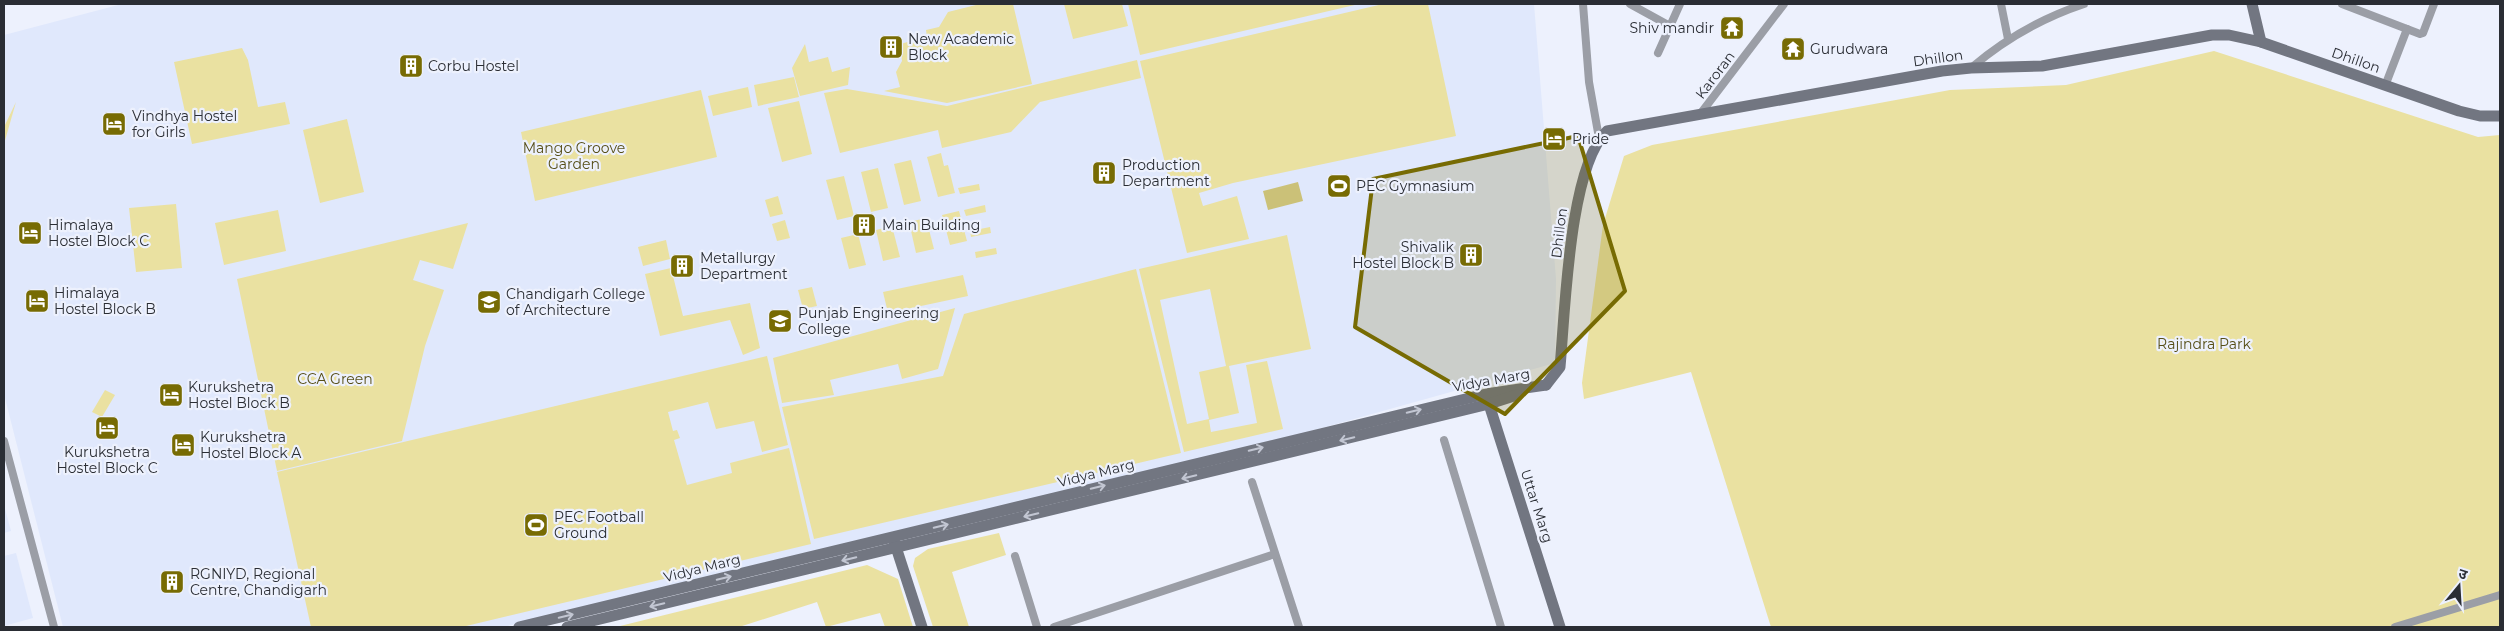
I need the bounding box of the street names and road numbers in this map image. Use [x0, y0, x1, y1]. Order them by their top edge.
street label: Dhillon [2329, 43, 2383, 77]
street label: Dhillon [1912, 46, 1964, 70]
street label: Karoran [1691, 48, 1739, 102]
street label: Dhillon [1547, 207, 1571, 259]
street label: Vidya Marg [1451, 364, 1531, 396]
street label: Vidya Marg [1056, 455, 1136, 491]
street label: Uttar Marg [1517, 467, 1557, 545]
street label: Vidya Marg [662, 550, 742, 586]

